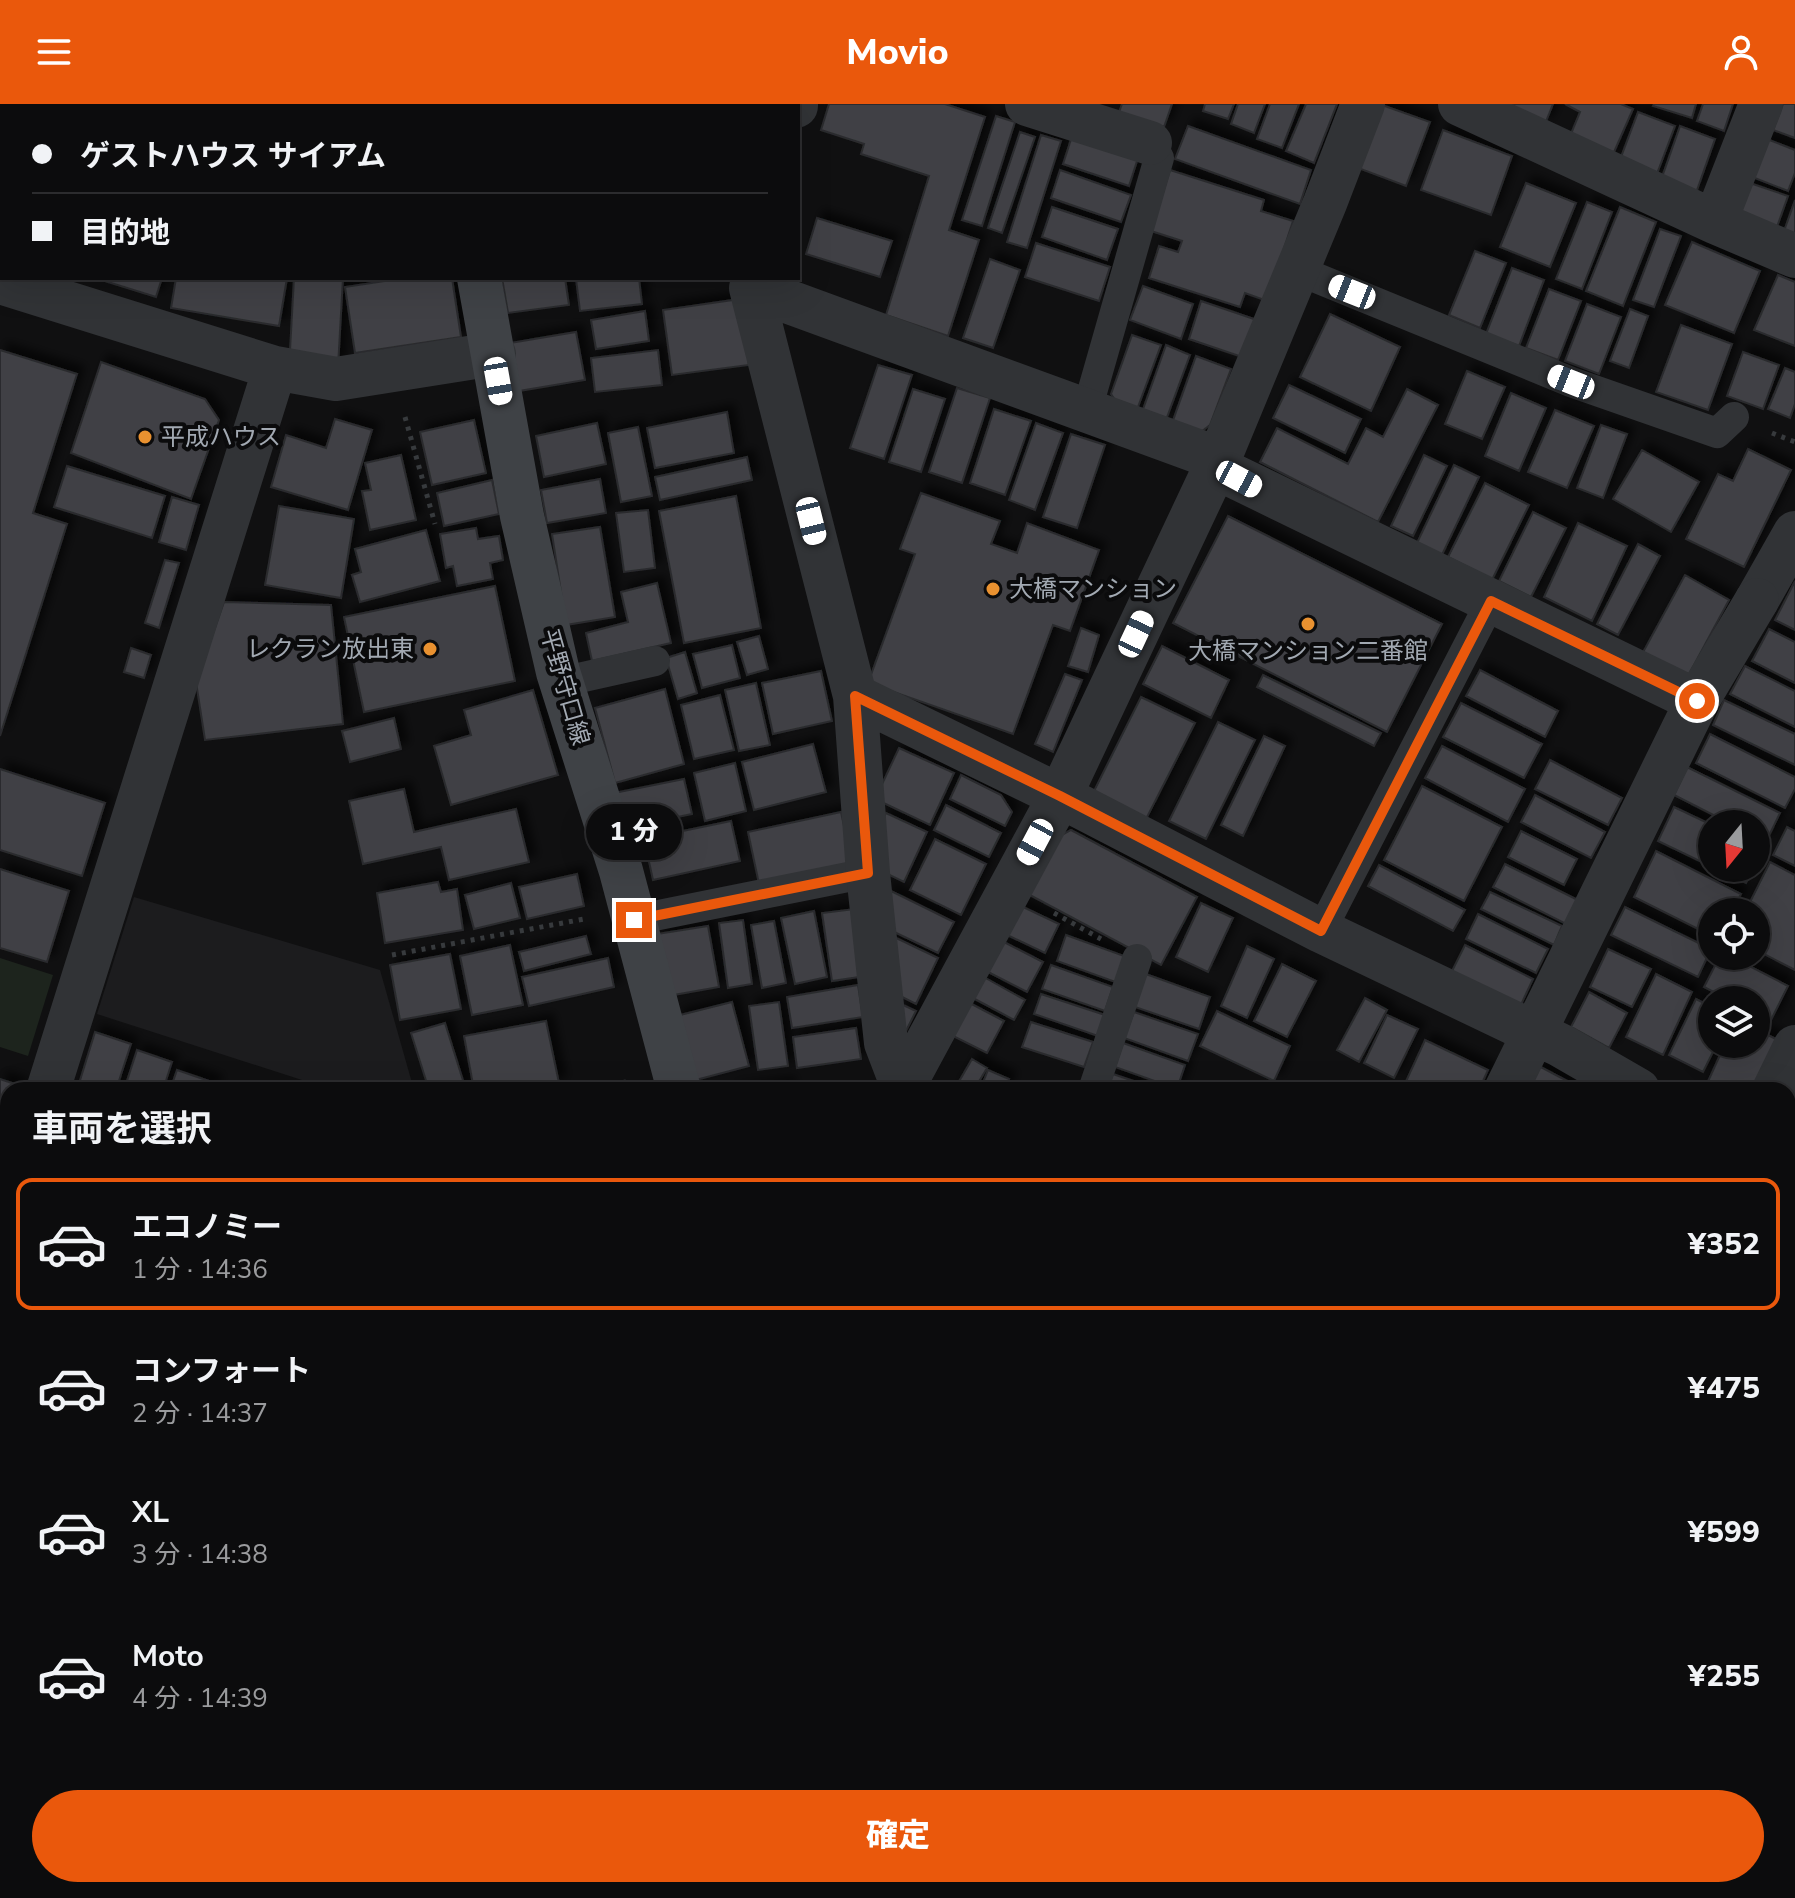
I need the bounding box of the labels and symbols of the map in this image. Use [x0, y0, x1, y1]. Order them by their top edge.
car [1325, 272, 1379, 312]
car [482, 355, 514, 407]
car [1544, 362, 1598, 402]
place label: 平成ハウス [161, 421, 281, 453]
marker: 平成ハウス [136, 428, 154, 446]
car [1212, 457, 1266, 501]
car [794, 495, 828, 547]
place label: 大橋マンション [1009, 573, 1177, 605]
marker: 大橋マンション [984, 580, 1002, 598]
car [1115, 607, 1157, 661]
marker: 大橋マンション二番館 [1299, 615, 1317, 633]
street label: 平野守口線 [533, 625, 597, 749]
place label: レクラン放出東 [246, 633, 414, 665]
place label: 大橋マンション二番館 [1188, 635, 1428, 667]
marker: レクラン放出東 [421, 640, 439, 658]
route start [1679, 683, 1715, 719]
callout: 1 分 [586, 804, 682, 860]
north arrow [1698, 810, 1770, 882]
car [1013, 815, 1057, 869]
route end [616, 902, 652, 938]

